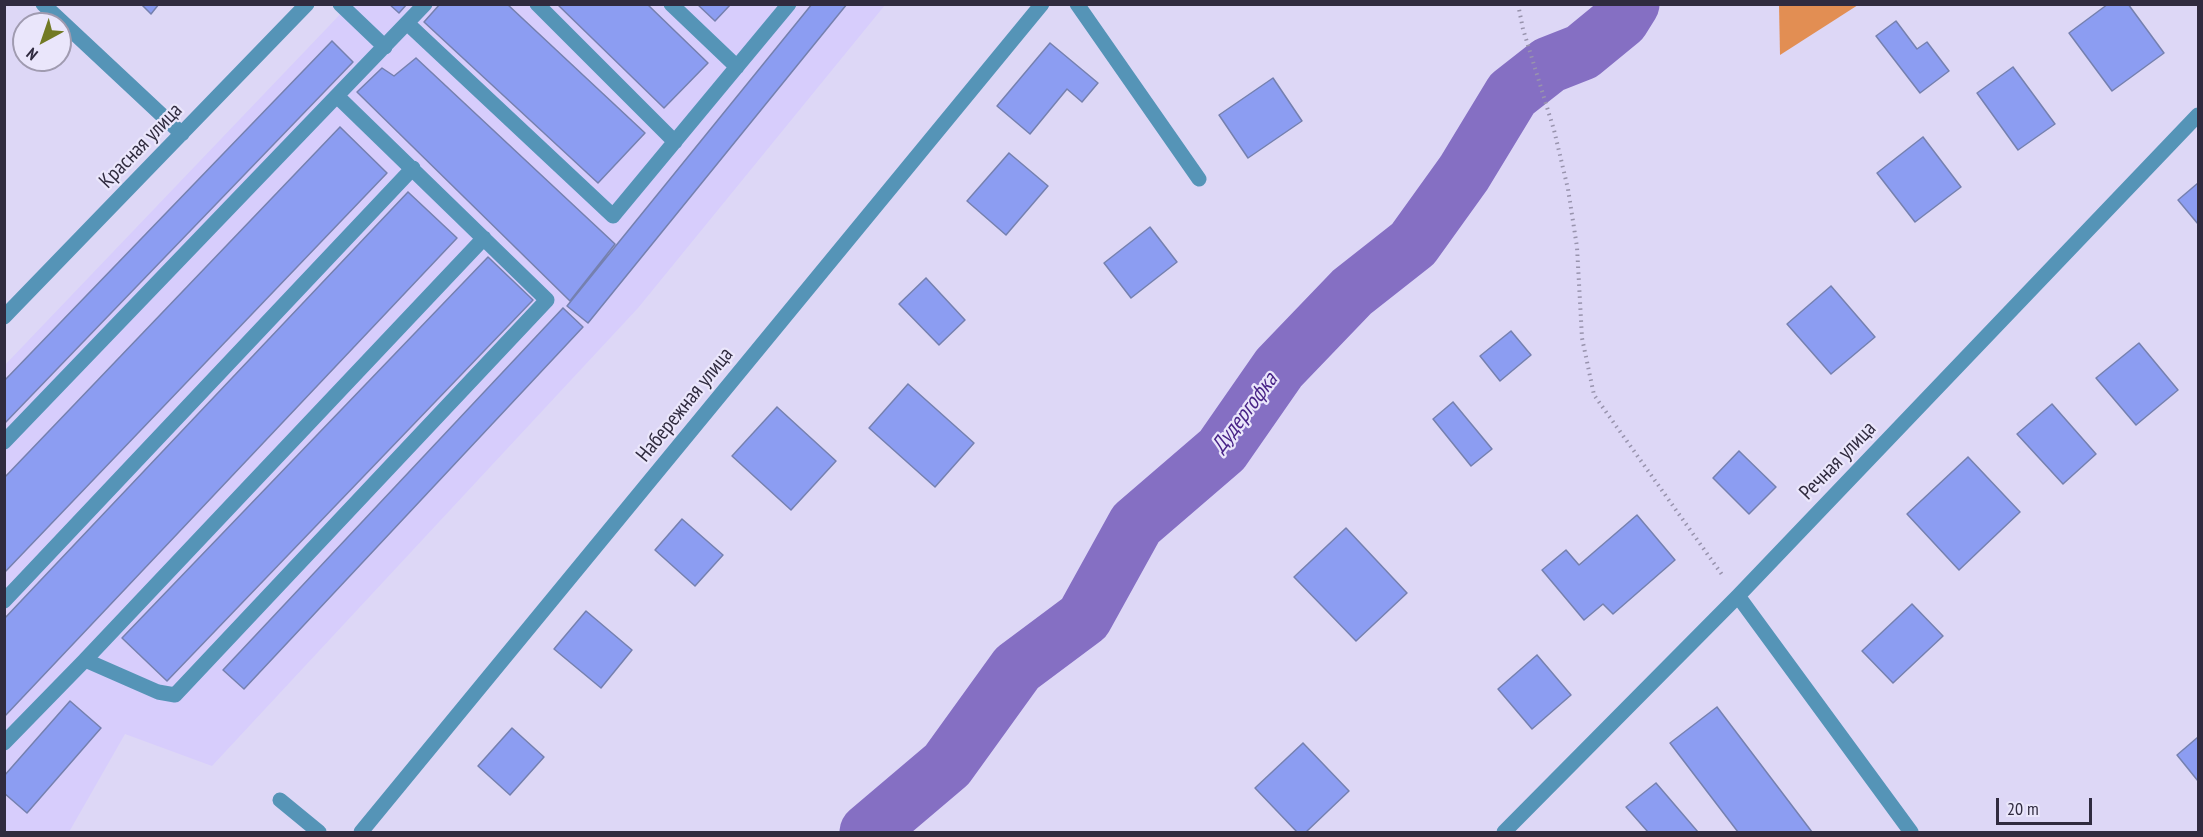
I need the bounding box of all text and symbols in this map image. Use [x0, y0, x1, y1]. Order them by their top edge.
north arrow [12, 12, 72, 72]
text: N [22, 44, 41, 65]
street label: Красная улица [94, 98, 188, 194]
street label: Набережная улица [631, 343, 739, 467]
water label: Дудергофка [1206, 368, 1284, 458]
street label: Речная улица [1795, 417, 1881, 505]
scale bar [1999, 786, 2095, 824]
text: 20 m [2007, 797, 2039, 820]

